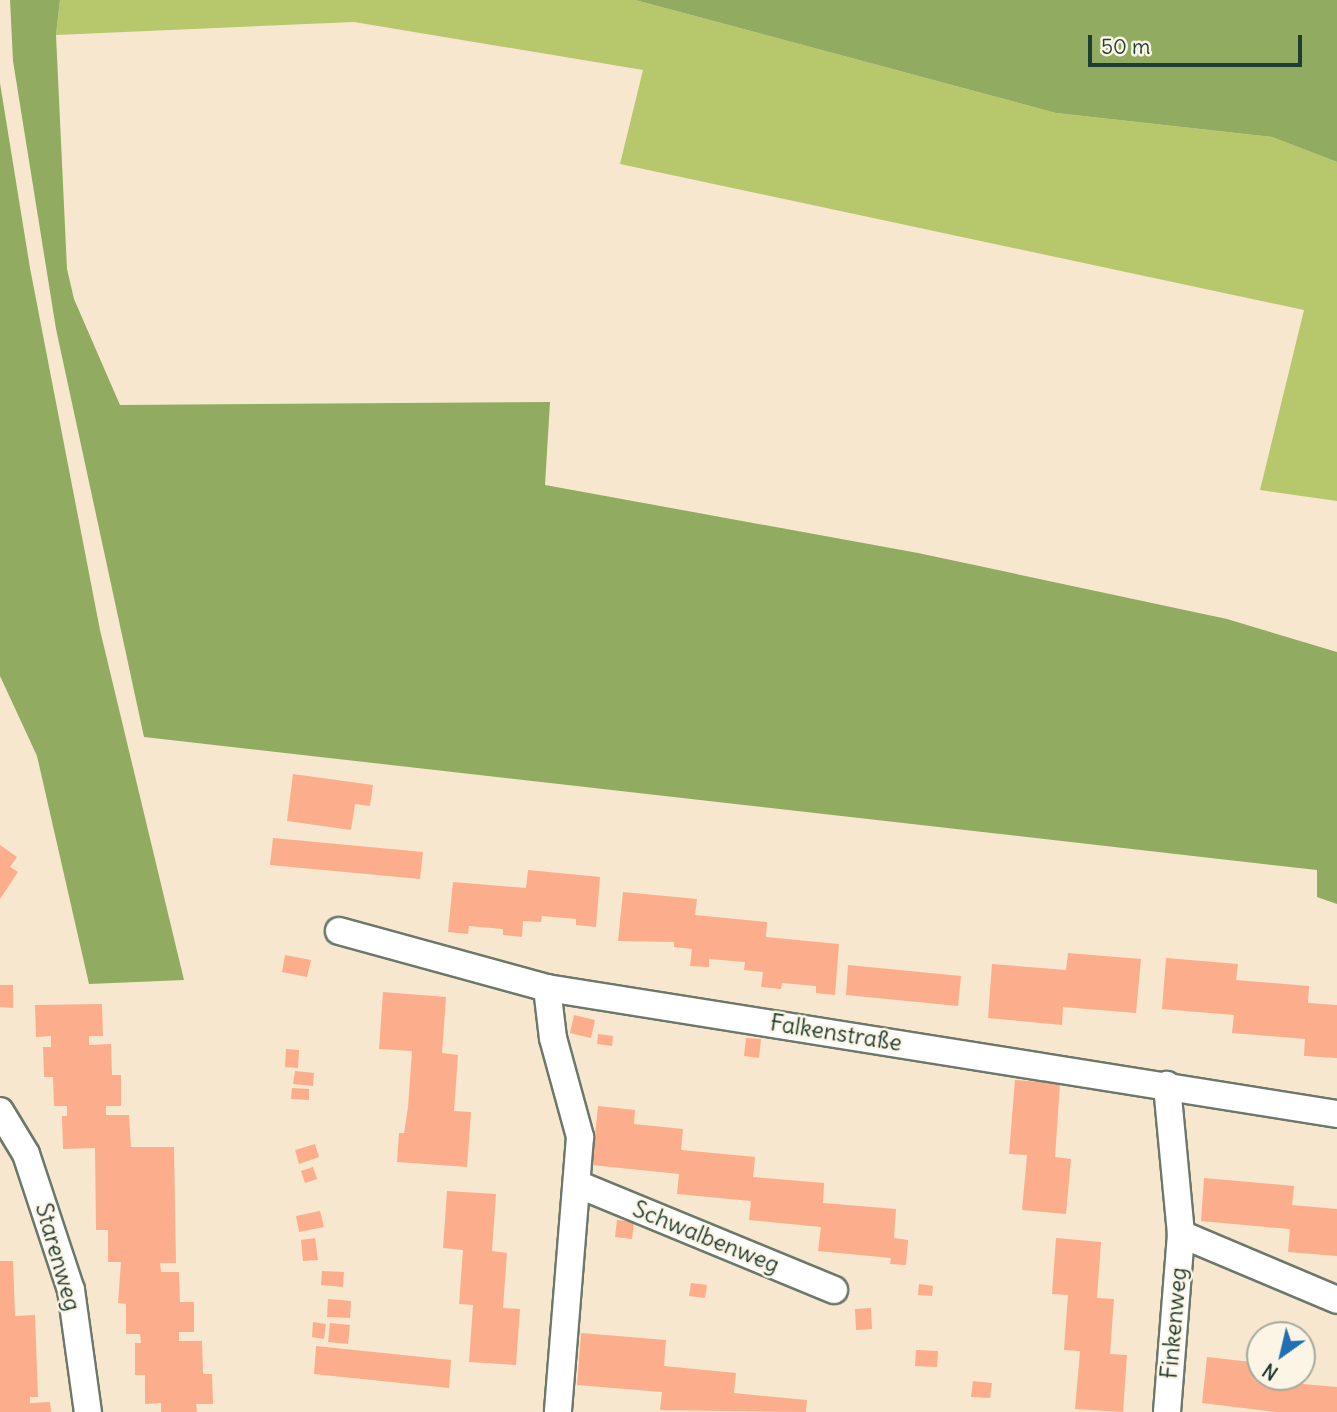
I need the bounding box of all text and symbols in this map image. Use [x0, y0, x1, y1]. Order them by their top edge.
scale bar [1092, 21, 1306, 65]
text: 50 m [1101, 33, 1150, 60]
street label: Falkenstraße [768, 1009, 904, 1057]
street label: Schwalbenweg [629, 1195, 783, 1279]
street label: Starenweg [29, 1200, 87, 1314]
street label: Finkenweg [1155, 1266, 1193, 1380]
north arrow [1246, 1321, 1316, 1391]
text: N [1258, 1358, 1283, 1385]

